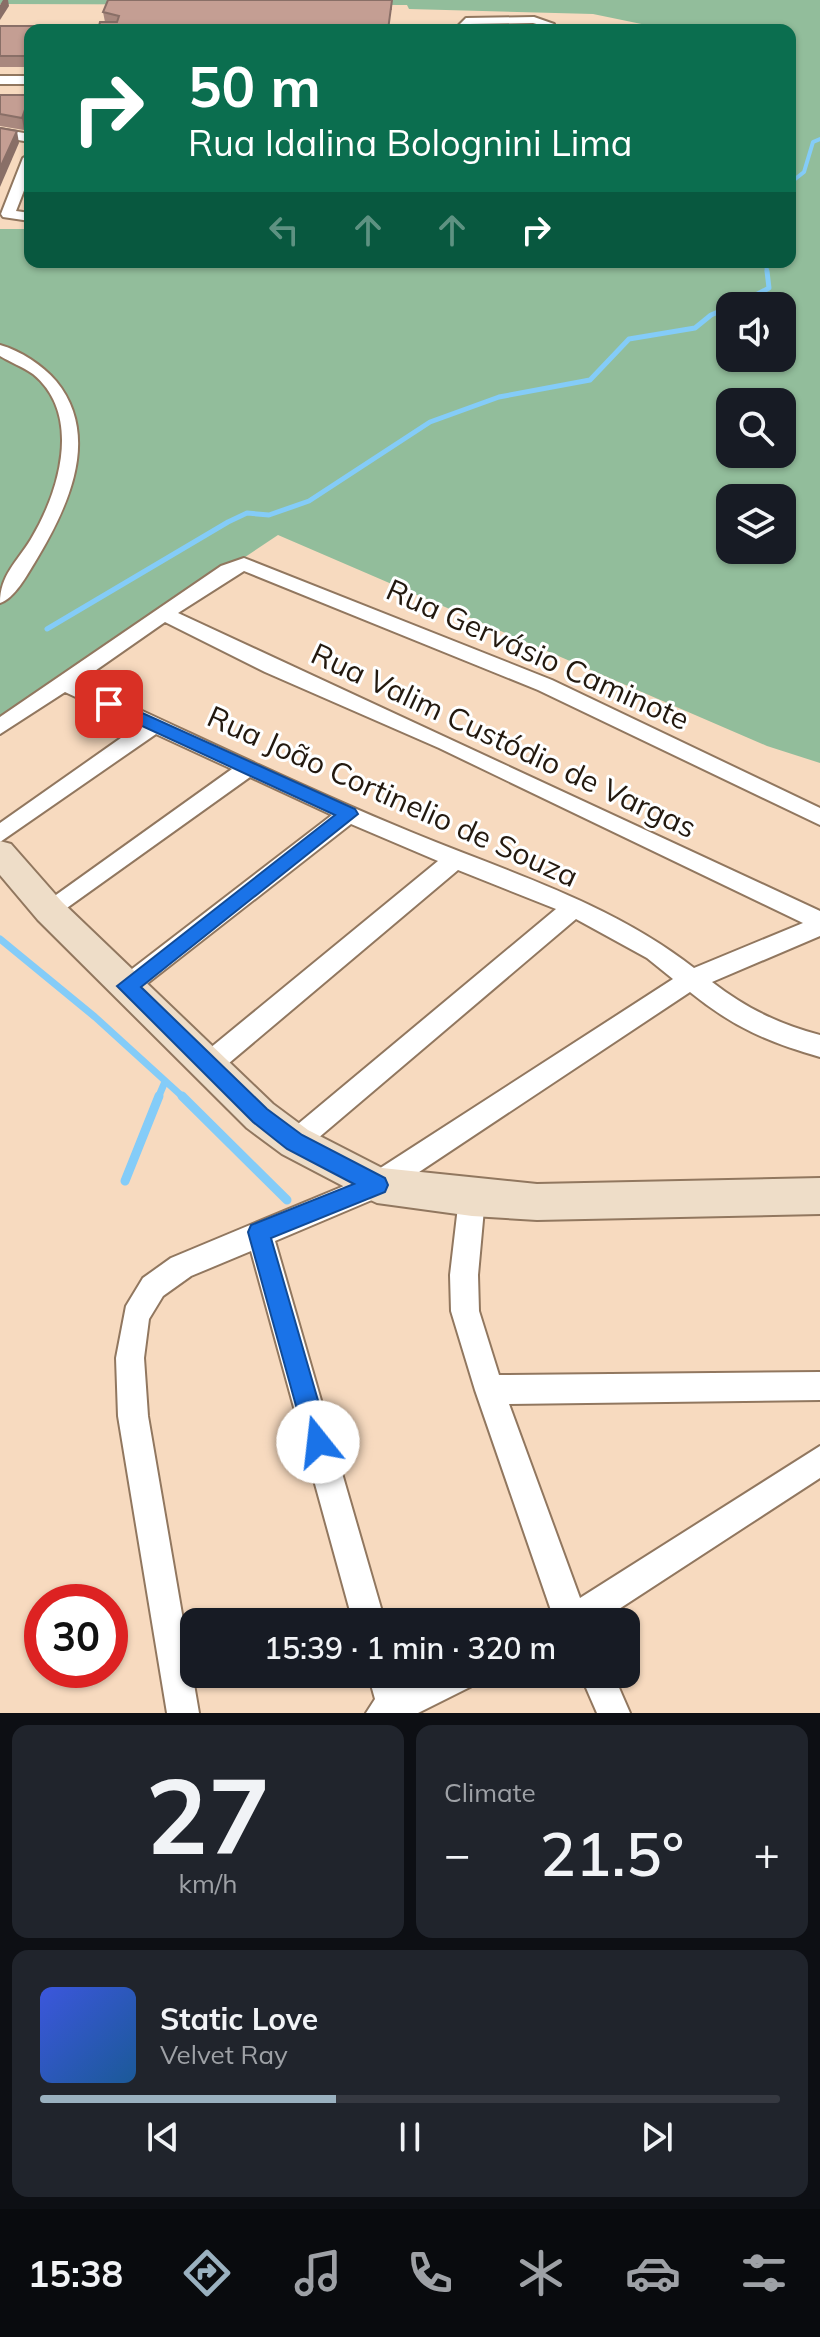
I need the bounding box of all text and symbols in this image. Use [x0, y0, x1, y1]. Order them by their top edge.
text: 50 m [188, 51, 321, 121]
icon: right [56, 56, 160, 160]
text: Rua Idalina Bolognini Lima [188, 120, 632, 165]
icon: left [262, 208, 306, 252]
icon: ahead [346, 208, 390, 252]
icon: ahead [430, 208, 474, 252]
icon: right [514, 208, 558, 252]
map controls [716, 292, 796, 564]
button: sound [716, 292, 796, 372]
button: search [716, 388, 796, 468]
button: layers [716, 484, 796, 564]
street label: Rua Gervásio Caminote [381, 570, 695, 738]
street label: Rua Valim Custódio de Vargas [305, 634, 703, 846]
pin [75, 670, 143, 738]
icon: arrive [87, 682, 131, 726]
street label: Rua João Cortinelio de Souza [202, 697, 584, 895]
position arrow [276, 1400, 360, 1484]
speed limit sign: 30 [24, 1584, 128, 1688]
text: 15:39 · 1 min · 320 m [264, 1629, 556, 1667]
text: 27 [146, 1749, 270, 1880]
text: Climate [444, 1776, 536, 1809]
text: 21.5° [540, 1816, 684, 1891]
text: − [444, 1826, 470, 1881]
text: + [754, 1826, 780, 1881]
text: km/h [179, 1867, 237, 1900]
text: Static Love [160, 2000, 318, 2038]
text: Velvet Ray [160, 2038, 288, 2071]
icon: previous [141, 2115, 185, 2159]
icon: pause [388, 2115, 432, 2159]
icon: next [635, 2115, 679, 2159]
icon: directions [179, 2245, 235, 2301]
icon: music [290, 2245, 346, 2301]
icon: phone [402, 2245, 458, 2301]
icon: climate [513, 2245, 569, 2301]
icon: car [625, 2245, 681, 2301]
icon: filters [736, 2245, 792, 2301]
text: 15:38 [28, 2251, 123, 2296]

